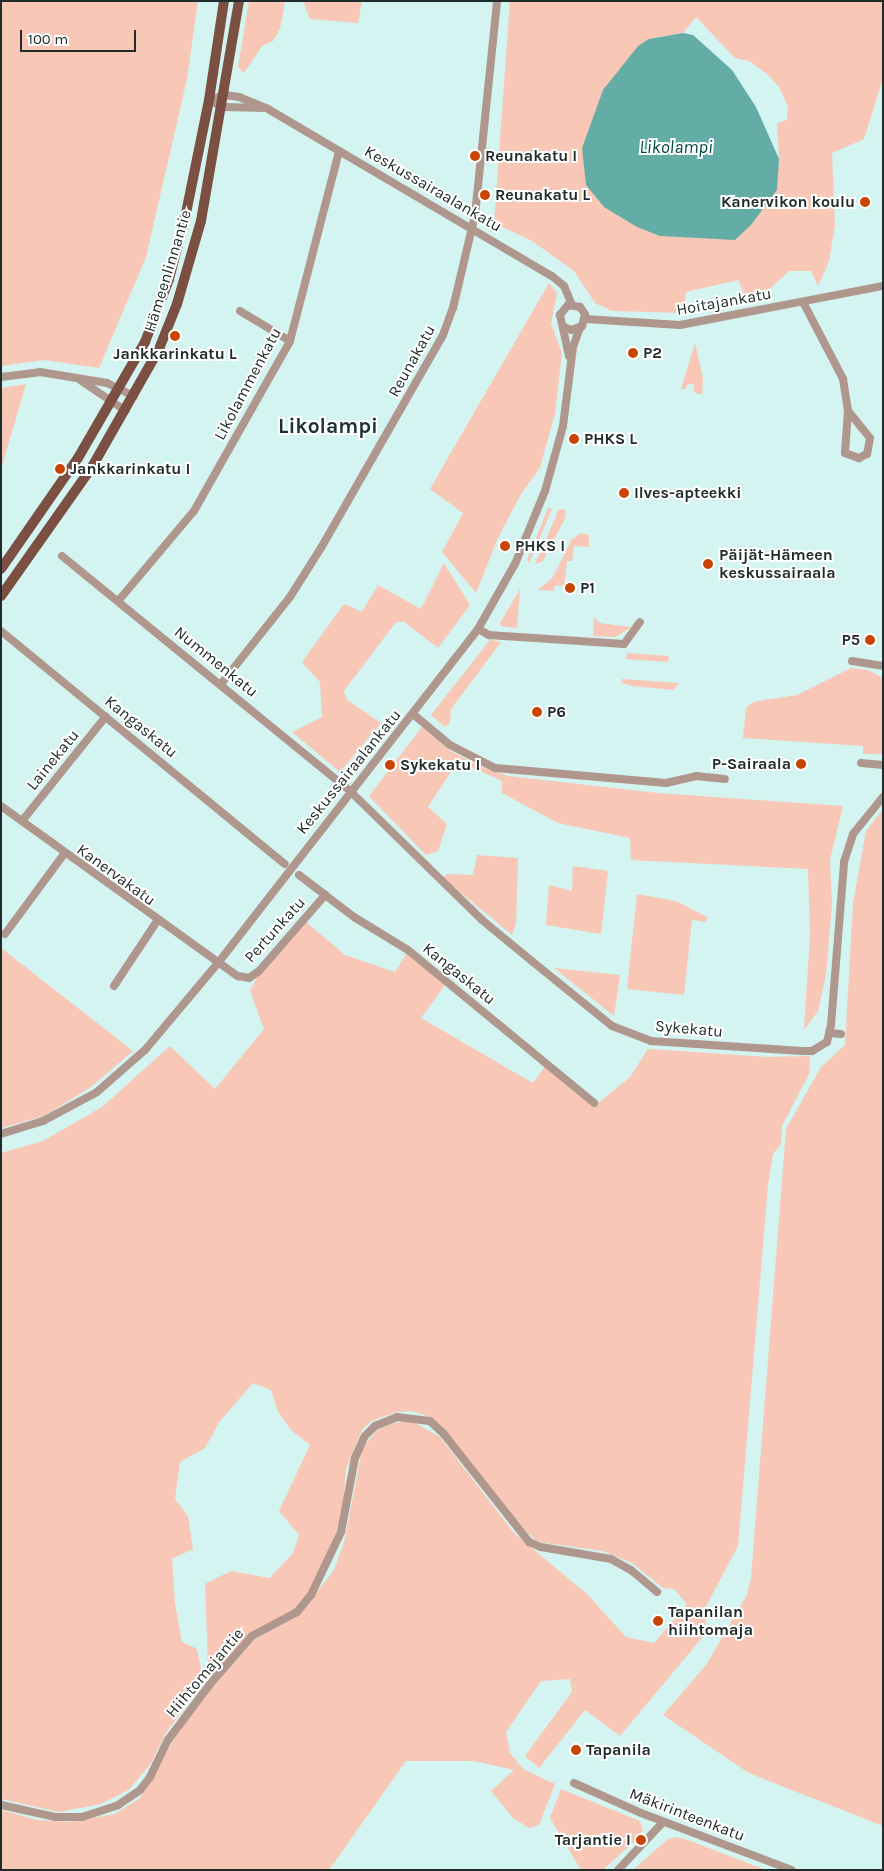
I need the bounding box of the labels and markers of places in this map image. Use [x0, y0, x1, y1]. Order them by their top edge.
place label: Reunakatu I [485, 146, 577, 166]
marker: Reunakatu I [469, 150, 481, 162]
place label: Reunakatu L [495, 185, 590, 205]
marker: Reunakatu L [479, 189, 491, 201]
place label: Kanervikon koulu [721, 192, 855, 212]
marker: Kanervikon koulu [859, 196, 871, 208]
marker: Jankkarinkatu L [169, 330, 181, 342]
place label: P2 [643, 343, 662, 363]
place label: Jankkarinkatu L [113, 344, 237, 364]
marker: P2 [627, 347, 639, 359]
place label: PHKS L [584, 429, 637, 449]
marker: PHKS L [568, 433, 580, 445]
place label: Jankkarinkatu I [70, 459, 190, 479]
marker: Jankkarinkatu I [54, 463, 66, 475]
place label: Ilves-apteekki [634, 483, 742, 503]
marker: Ilves-apteekki [618, 487, 630, 499]
place label: PHKS I [515, 536, 565, 556]
marker: PHKS I [499, 540, 511, 552]
place label: Päijät-Hämeen keskussairaala [719, 545, 836, 583]
marker: Päijät-Hämeen keskussairaala [701, 557, 715, 571]
place label: P1 [580, 578, 595, 598]
marker: P1 [564, 582, 576, 594]
place label: P5 [841, 630, 860, 650]
marker: P5 [864, 634, 876, 646]
place label: P6 [547, 702, 566, 722]
marker: P6 [531, 706, 543, 718]
place label: P-Sairaala [712, 754, 791, 774]
place label: Sykekatu I [400, 755, 480, 775]
marker: P-Sairaala [795, 758, 807, 770]
marker: Sykekatu I [384, 759, 396, 771]
place label: Tapanilan hiihtomaja [668, 1602, 753, 1640]
marker: Tapanilan hiihtomaja [652, 1615, 664, 1627]
place label: Tapanila [586, 1740, 651, 1760]
marker: Tapanila [570, 1744, 582, 1756]
place label: Tarjantie I [555, 1830, 631, 1850]
marker: Tarjantie I [635, 1834, 647, 1846]

